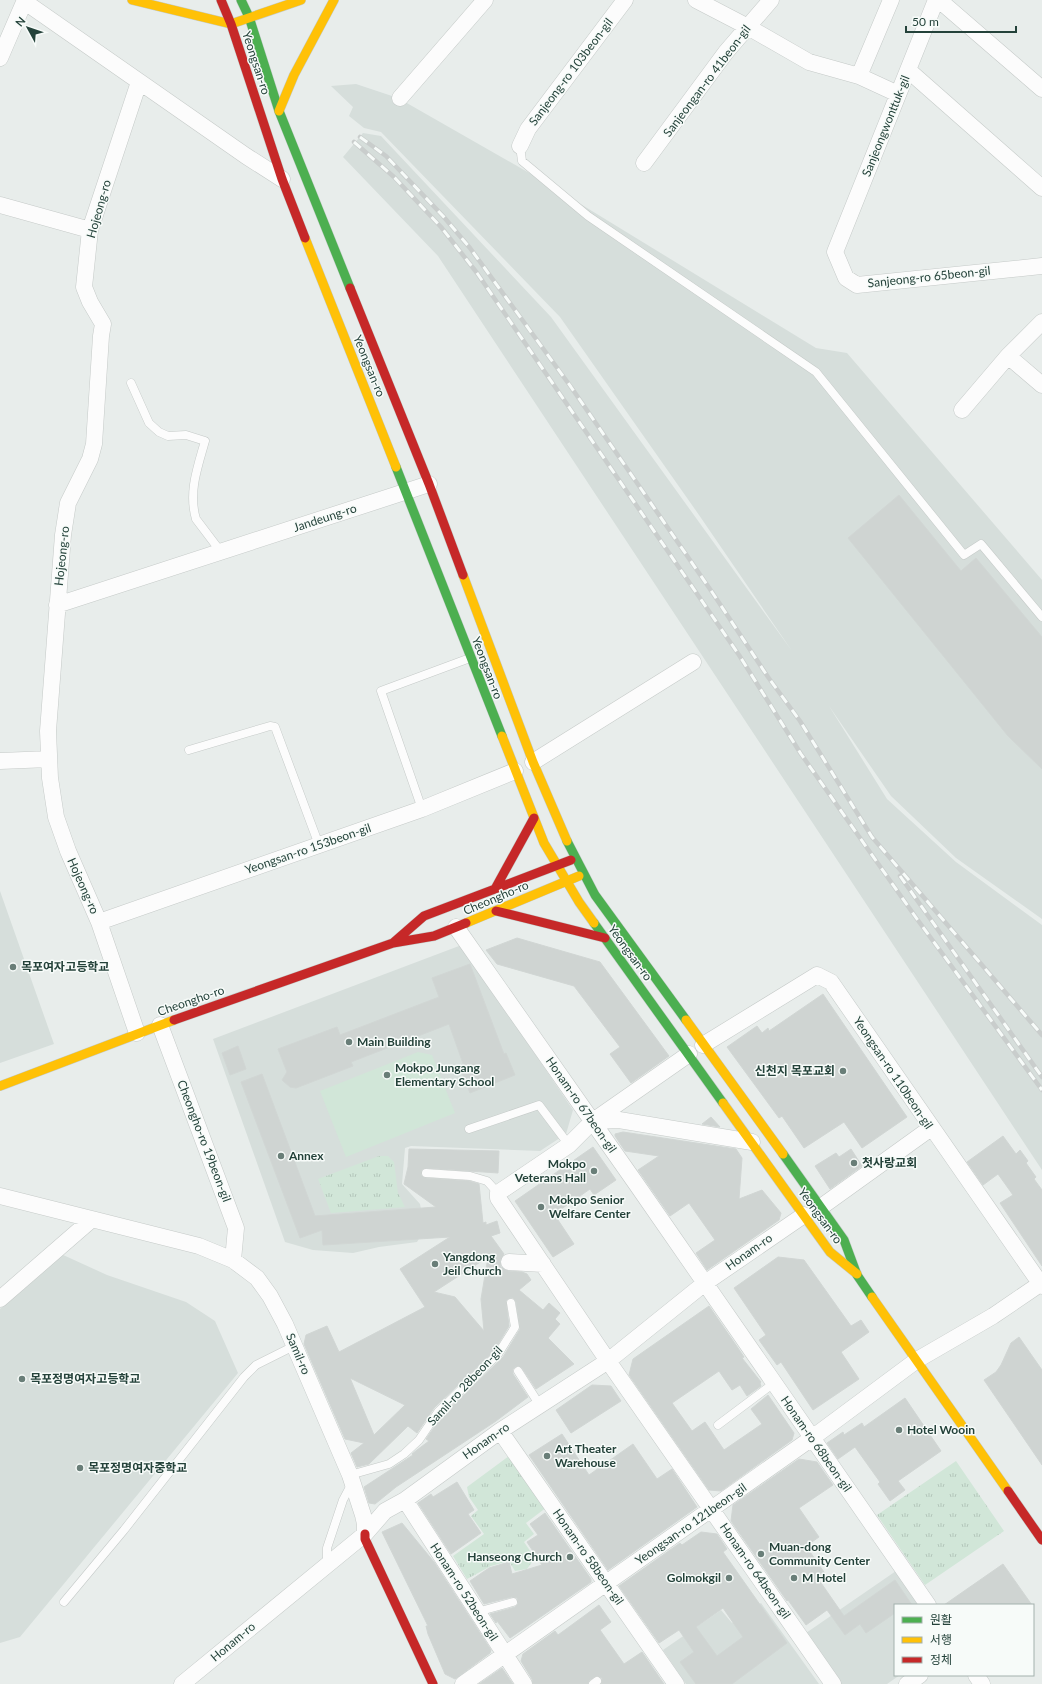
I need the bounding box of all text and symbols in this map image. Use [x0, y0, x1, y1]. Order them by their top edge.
north arrow [8, 8, 48, 48]
scale bar [906, 8, 1016, 34]
text: N [12, 14, 28, 29]
text: 50 m [912, 14, 939, 29]
street label: Sanjeong-ro 103beon-gil [525, 15, 616, 128]
street label: Sanjeongan-ro 41beon-gil [660, 22, 754, 140]
street label: Yeongsan-ro [239, 29, 274, 96]
street label: Sanjeongwonttuk-gil [858, 73, 913, 179]
street label: Hojeong-ro [83, 178, 114, 240]
street label: Sanjeong-ro 65beon-gil [867, 263, 991, 290]
street label: Yeongsan-ro [350, 333, 389, 399]
street label: Jandeung-ro [291, 500, 359, 535]
street label: Hojeong-ro [51, 525, 72, 587]
street label: Yeongsan-ro [469, 635, 506, 701]
street label: Yeongsan-ro 153beon-gil [243, 820, 373, 877]
street label: Hojeong-ro [64, 855, 103, 916]
street label: Cheongho-ro [461, 877, 531, 918]
street label: Yeongsan-ro [605, 922, 656, 984]
place label: 목포여자고등학교 [21, 959, 109, 974]
marker: 목포여자고등학교 [8, 962, 18, 972]
street label: Cheongho-ro [155, 982, 226, 1019]
street label: Yeongsan-ro 110beon-gil [850, 1014, 937, 1132]
place label: Main Building [357, 1034, 431, 1049]
marker: Main Building [344, 1037, 354, 1047]
street label: Honam-ro 67beon-gil [543, 1054, 620, 1156]
place label: Mokpo Jungang Elementary School [395, 1060, 494, 1089]
place label: 신천지 목포교회 [755, 1063, 835, 1078]
marker: 신천지 목포교회 [838, 1066, 848, 1076]
marker: Mokpo Jungang Elementary School [382, 1070, 392, 1080]
street label: Cheongho-ro 19beon-gil [174, 1078, 235, 1204]
place label: Annex [288, 1148, 324, 1163]
marker: Annex [276, 1151, 286, 1161]
place label: 첫사랑교회 [862, 1155, 917, 1170]
place label: Mokpo Veterans Hall [514, 1156, 586, 1185]
marker: 첫사랑교회 [849, 1158, 859, 1168]
marker: Mokpo Veterans Hall [589, 1166, 599, 1176]
street label: Yeongsan-ro [795, 1185, 846, 1247]
place label: Mokpo Senior Welfare Center [549, 1192, 631, 1221]
marker: Mokpo Senior Welfare Center [536, 1202, 546, 1212]
street label: Honam-ro [722, 1230, 775, 1273]
place label: Yangdong Jeil Church [442, 1249, 502, 1278]
marker: Yangdong Jeil Church [430, 1259, 440, 1269]
street label: Samil-ro [283, 1331, 314, 1377]
street label: Samil-ro 28beon-gil [424, 1343, 505, 1429]
place label: 목포정명여자고등학교 [30, 1371, 140, 1386]
marker: 목포정명여자고등학교 [17, 1374, 27, 1384]
street label: Honam-ro 68beon-gil [778, 1393, 855, 1495]
street label: Honam-ro [459, 1419, 512, 1462]
place label: Hotel Wooin [907, 1422, 975, 1437]
marker: Hotel Wooin [894, 1425, 904, 1435]
place label: Art Theater Warehouse [554, 1441, 617, 1470]
marker: Art Theater Warehouse [542, 1451, 552, 1461]
place label: 목포정명여자중학교 [88, 1460, 187, 1475]
marker: 목포정명여자중학교 [75, 1463, 85, 1473]
street label: Yeongsan-ro 121beon-gil [632, 1479, 749, 1568]
street label: Honam-ro 58beon-gil [550, 1506, 627, 1608]
street label: Honam-ro 64beon-gil [717, 1520, 794, 1622]
place label: Muan-dong Community Center [769, 1539, 871, 1568]
street label: Honam-ro 52beon-gil [427, 1540, 502, 1643]
place label: Hanseong Church [467, 1549, 562, 1564]
marker: Muan-dong Community Center [756, 1549, 766, 1559]
marker: Hanseong Church [565, 1552, 575, 1562]
place label: Golmokgil [667, 1570, 721, 1585]
place label: M Hotel [802, 1570, 846, 1585]
marker: Golmokgil [724, 1573, 734, 1583]
marker: M Hotel [789, 1573, 799, 1583]
legend [894, 1604, 1034, 1676]
text: 원활 [930, 1612, 952, 1627]
street label: Honam-ro [207, 1618, 258, 1665]
text: 서행 [930, 1632, 952, 1647]
text: 정체 [930, 1652, 952, 1667]

